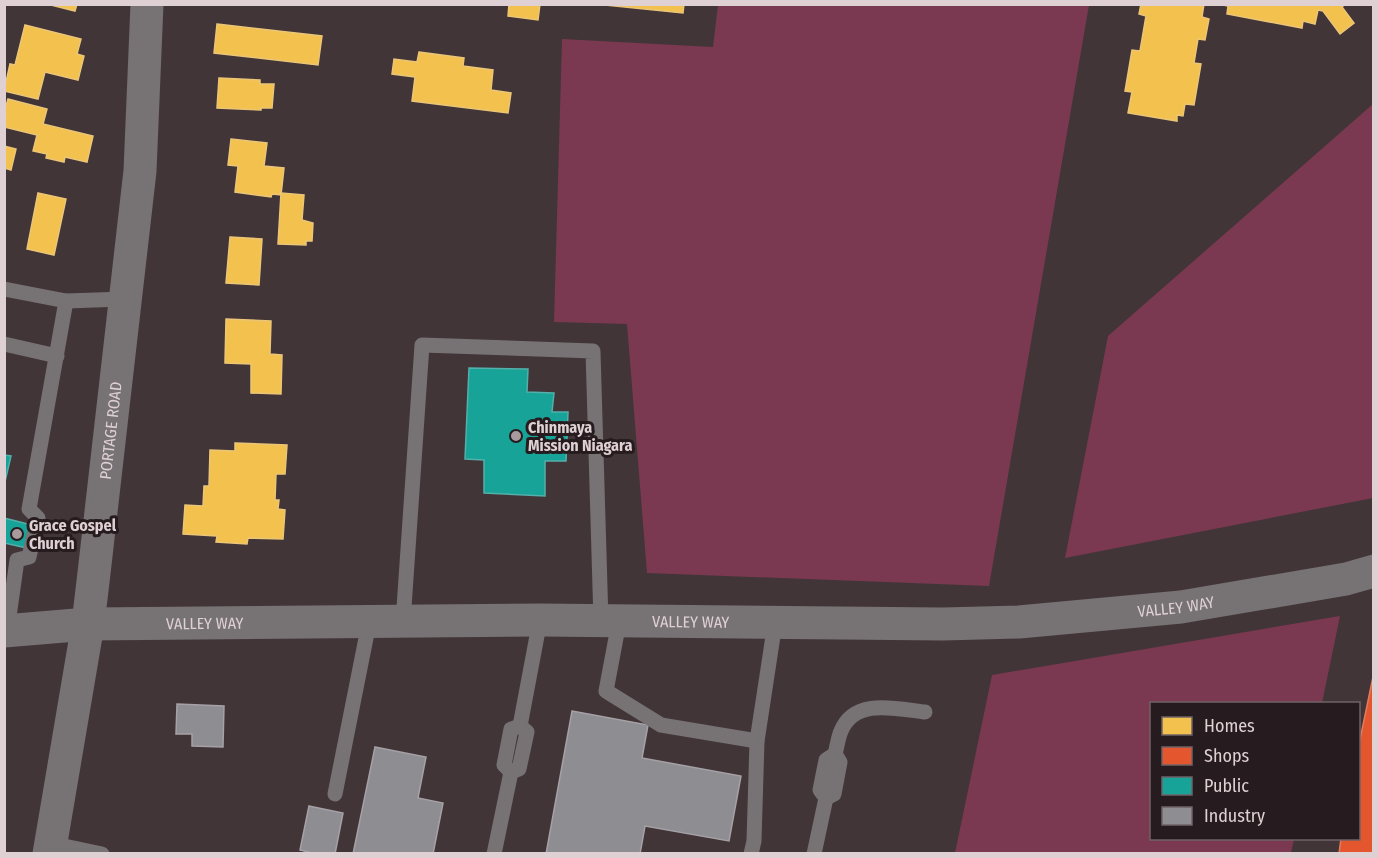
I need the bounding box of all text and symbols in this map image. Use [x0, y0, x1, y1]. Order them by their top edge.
street label: PORTAGE ROAD [96, 381, 126, 481]
place label: Chinmaya Mission Niagara [528, 418, 632, 455]
marker: Chinmaya Mission Niagara [509, 429, 523, 443]
place label: Grace Gospel Church [29, 516, 117, 553]
marker: Grace Gospel Church [10, 527, 24, 541]
street label: VALLEY WAY [1137, 593, 1216, 621]
street label: VALLEY WAY [652, 612, 729, 632]
street label: VALLEY WAY [166, 614, 243, 633]
legend [1150, 702, 1360, 840]
text: Homes [1204, 715, 1255, 737]
text: Shops [1204, 745, 1249, 767]
text: Public [1204, 775, 1249, 797]
text: Industry [1204, 805, 1265, 827]

